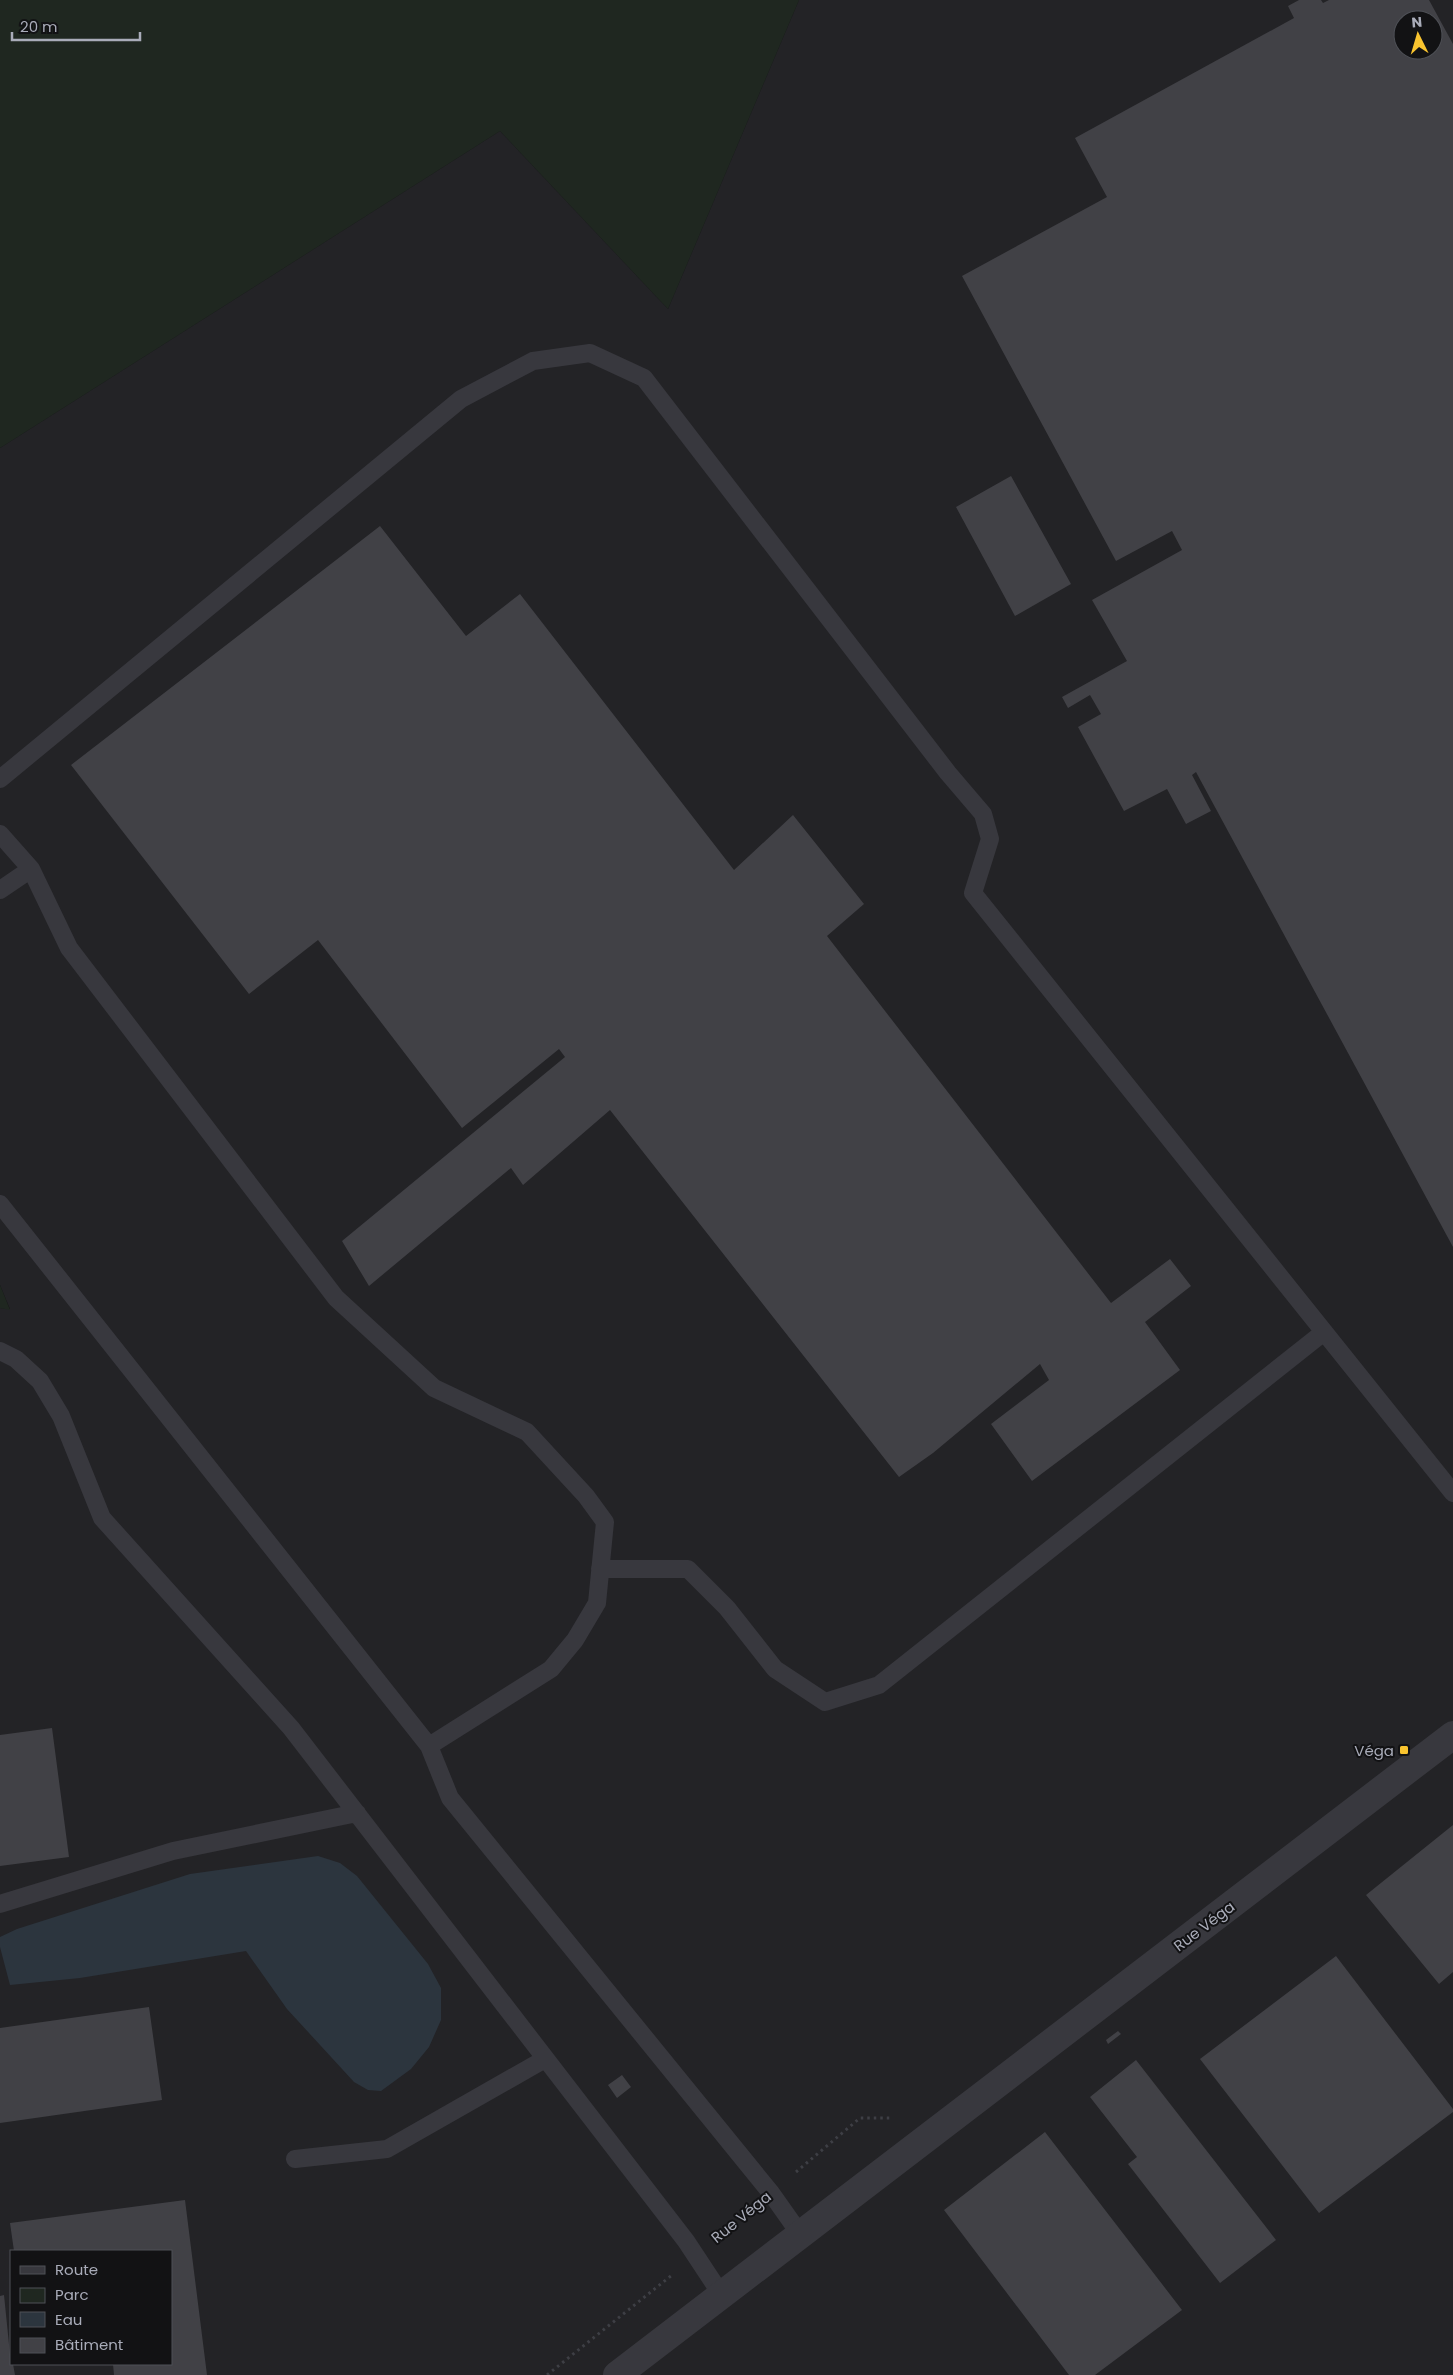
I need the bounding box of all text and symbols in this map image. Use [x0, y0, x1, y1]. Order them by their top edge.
scale bar [12, 10, 140, 42]
north arrow [1393, 10, 1443, 60]
text: N [1411, 12, 1423, 32]
text: 20 m [20, 16, 58, 37]
place label: Véga [1354, 1740, 1394, 1761]
marker: Véga [1398, 1744, 1410, 1756]
street label: Rue Véga [1169, 1896, 1239, 1956]
street label: Rue Véga [707, 2186, 775, 2248]
legend [10, 2250, 172, 2365]
text: Route [55, 2259, 98, 2280]
text: Parc [55, 2284, 89, 2305]
text: Eau [55, 2309, 82, 2330]
text: Bâtiment [55, 2334, 123, 2355]

